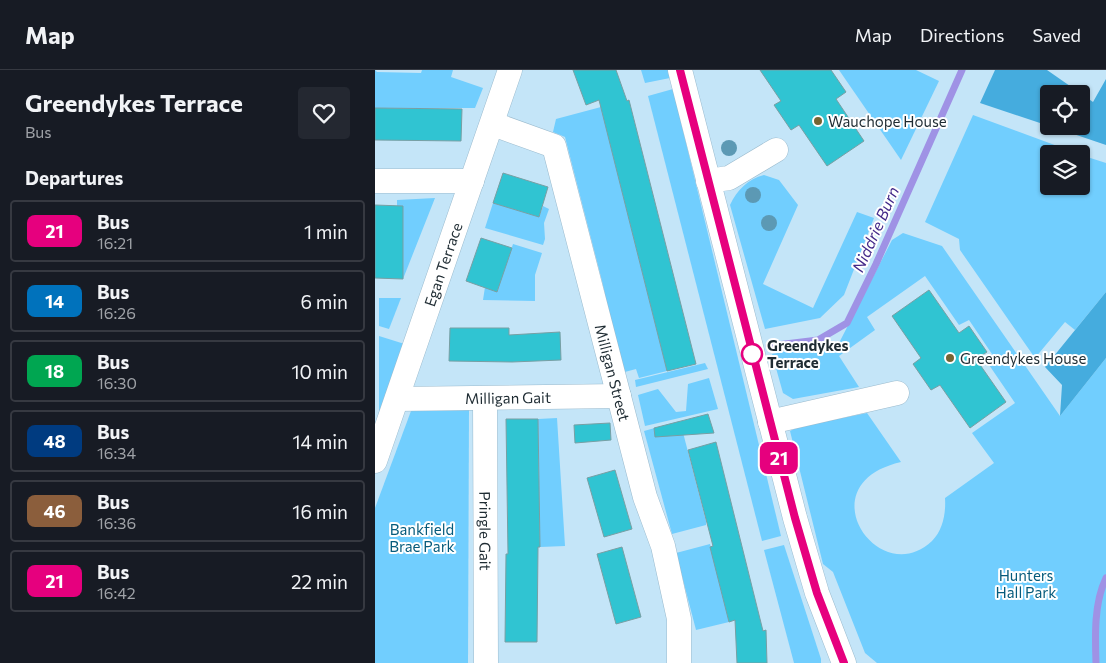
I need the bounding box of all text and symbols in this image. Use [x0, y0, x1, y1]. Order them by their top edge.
text: Map [25, 20, 75, 49]
text: Map [855, 24, 892, 46]
text: Directions [920, 24, 1004, 46]
text: Saved [1032, 24, 1081, 46]
map controls [1040, 85, 1090, 195]
button: locate [1040, 85, 1090, 135]
button: heart [298, 87, 350, 139]
text: Greendykes Terrace [25, 88, 243, 117]
place label: Wauchope House [828, 112, 947, 130]
marker: Wauchope House [812, 115, 824, 127]
text: Bus [25, 122, 52, 141]
button: layers [1040, 145, 1090, 195]
text: Departures [25, 166, 123, 189]
water label: Niddrie Burn [848, 183, 902, 275]
text: Bus [97, 210, 129, 233]
text: 21 [45, 220, 64, 242]
text: 1 min [304, 220, 348, 243]
street label: Egan Terrace [420, 220, 466, 309]
text: 16:21 [97, 233, 133, 252]
text: Bus [97, 280, 129, 303]
text: 14 [45, 290, 64, 312]
text: 6 min [300, 290, 348, 313]
text: 16:26 [97, 303, 136, 322]
street label: Milligan Street [592, 322, 634, 423]
place label: Greendykes Terrace [767, 336, 849, 371]
marker: Greendykes Terrace [741, 343, 763, 365]
place label: Greendykes House [960, 349, 1086, 367]
text: Bus [97, 350, 129, 373]
marker: Greendykes House [944, 352, 956, 364]
text: 18 [45, 360, 64, 382]
text: 10 min [291, 360, 348, 383]
text: 16:30 [97, 373, 137, 392]
street label: Milligan Gait [465, 388, 551, 407]
text: Bus [97, 420, 129, 443]
text: 48 [43, 430, 66, 452]
text: 14 min [292, 430, 348, 453]
line badge: 21 [757, 442, 801, 474]
text: 16:34 [97, 443, 136, 462]
text: 21 [770, 447, 788, 469]
text: Bus [97, 490, 129, 513]
street label: Pringle Gait [476, 491, 495, 571]
text: 46 [43, 500, 66, 522]
text: 16 min [292, 500, 348, 523]
text: 16:36 [97, 513, 136, 532]
park label: Bankfield Brae Park [389, 520, 455, 555]
text: Bus [97, 560, 129, 583]
park label: Hunters Hall Park [996, 566, 1056, 601]
text: 21 [45, 570, 64, 592]
text: 22 min [291, 570, 348, 593]
text: 16:42 [97, 583, 136, 602]

